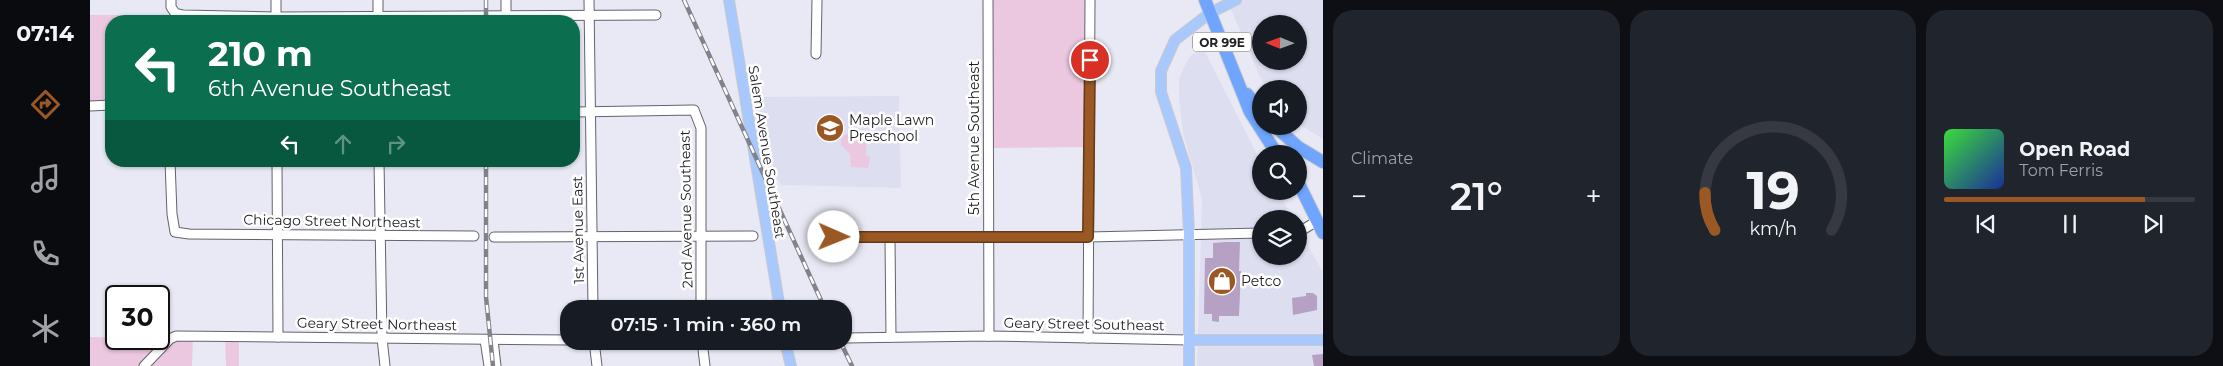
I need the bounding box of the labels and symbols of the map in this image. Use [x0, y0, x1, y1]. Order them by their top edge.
north arrow [1252, 15, 1308, 70]
road number: OR 99E [1193, 32, 1251, 52]
pin [1069, 39, 1111, 81]
street label: 5th Avenue Southeast [965, 61, 983, 215]
street label: Salem Avenue Southeast [744, 64, 790, 240]
place label: Maple Lawn Preschool [849, 111, 934, 145]
school or university icon: Maple Lawn Preschool [815, 113, 845, 143]
street label: 2nd Avenue Southeast [676, 130, 696, 288]
street label: 1st Avenue East [568, 176, 588, 284]
street label: Chicago Street Northeast [243, 210, 421, 232]
position arrow [807, 210, 859, 262]
shop icon: Petco [1207, 266, 1237, 296]
place label: Petco [1241, 272, 1282, 290]
speed limit sign: 30 [105, 285, 170, 350]
street label: Geary Street Northeast [297, 314, 458, 334]
street label: Geary Street Southeast [1003, 314, 1165, 334]

